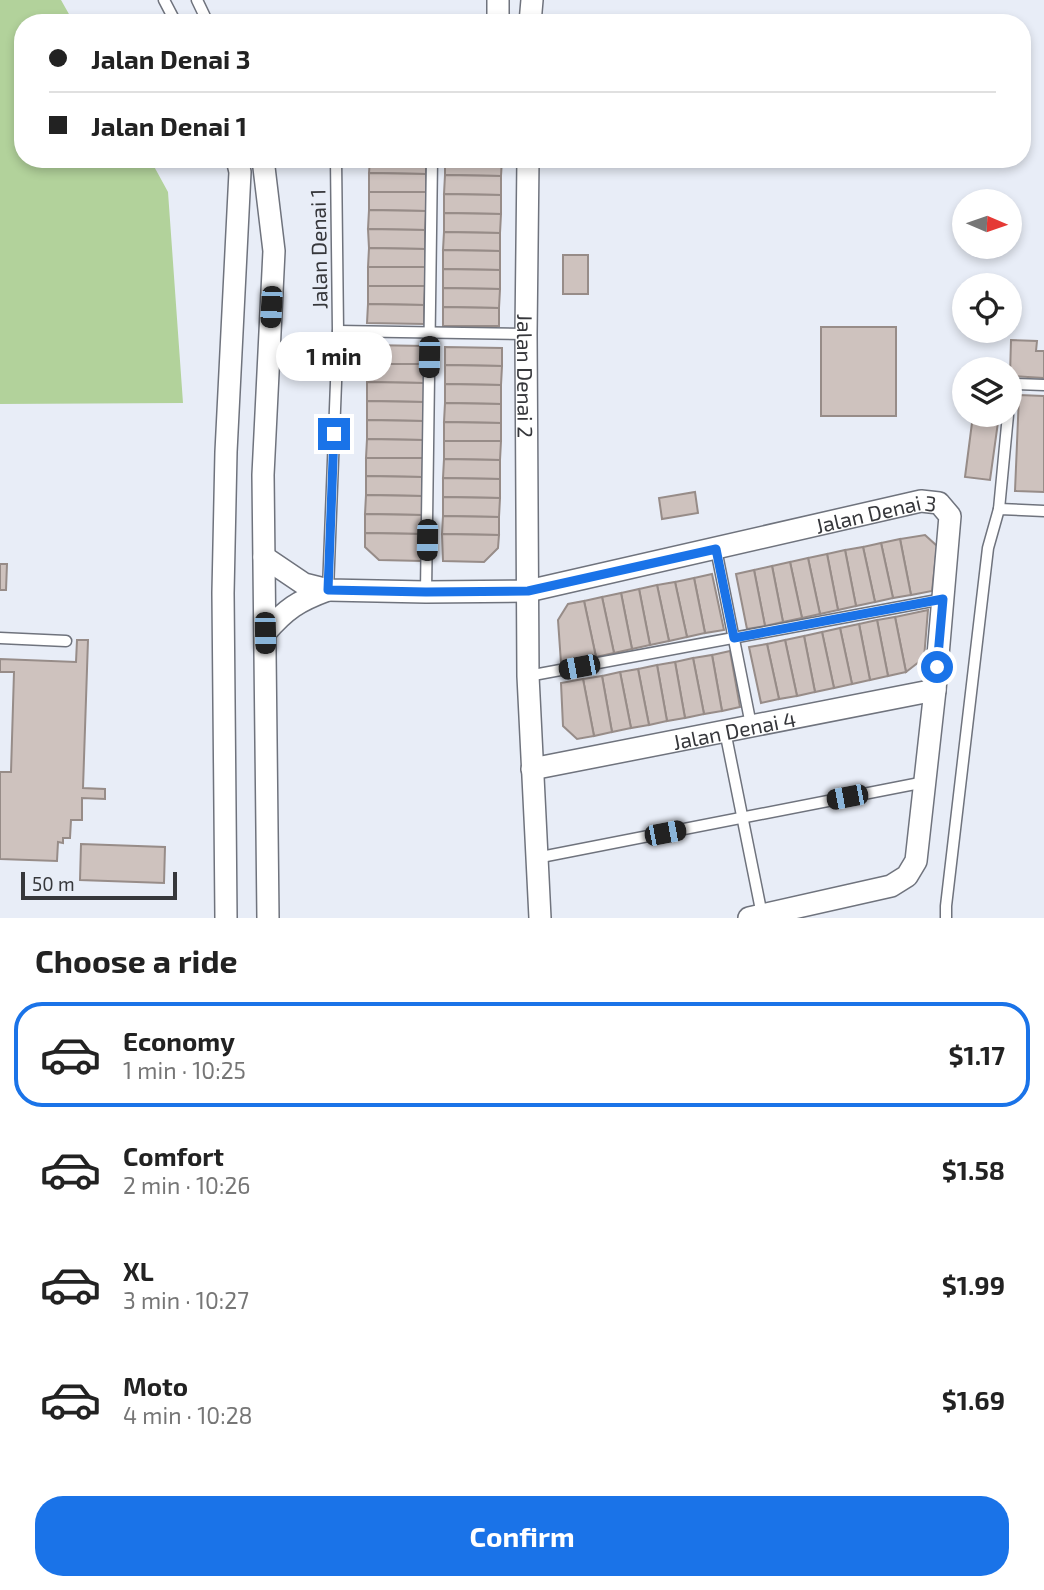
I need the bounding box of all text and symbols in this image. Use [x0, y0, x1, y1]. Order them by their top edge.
text: Jalan Denai 3 [91, 43, 250, 74]
text: Jalan Denai 1 [91, 110, 247, 141]
street label: Jalan Denai 1 [304, 189, 332, 309]
north arrow [952, 189, 1022, 259]
map controls [952, 189, 1022, 427]
button: locate [952, 273, 1022, 343]
car [260, 285, 283, 329]
street label: Jalan Denai 2 [513, 314, 539, 438]
callout: 1 min [276, 332, 392, 382]
car [419, 336, 440, 378]
text: 1 min [306, 342, 362, 370]
button: layers [952, 357, 1022, 427]
route end [318, 418, 350, 450]
street label: Jalan Denai 3 [813, 489, 938, 537]
car [417, 519, 438, 561]
car [255, 612, 276, 654]
route start [921, 651, 953, 683]
car [557, 653, 602, 681]
street label: Jalan Denai 4 [670, 705, 798, 754]
car [825, 783, 870, 811]
car [643, 819, 688, 847]
scale bar [21, 869, 177, 901]
text: 50 m [32, 872, 75, 895]
text: Choose a ride [35, 941, 238, 979]
icon: car [39, 1023, 102, 1086]
text: Economy [123, 1025, 235, 1056]
text: $1.17 [949, 1039, 1005, 1070]
text: 1 min · 10:25 [123, 1056, 246, 1084]
icon: car [39, 1138, 102, 1201]
text: Comfort [123, 1140, 224, 1171]
text: $1.58 [942, 1154, 1005, 1185]
text: 2 min · 10:26 [123, 1171, 251, 1199]
icon: car [39, 1253, 102, 1316]
text: XL [123, 1255, 154, 1286]
text: $1.99 [942, 1269, 1005, 1300]
text: 3 min · 10:27 [123, 1286, 249, 1314]
icon: car [39, 1368, 102, 1431]
text: Moto [123, 1370, 188, 1401]
text: $1.69 [942, 1384, 1005, 1415]
text: 4 min · 10:28 [123, 1401, 253, 1429]
button: Confirm [35, 1496, 1009, 1576]

